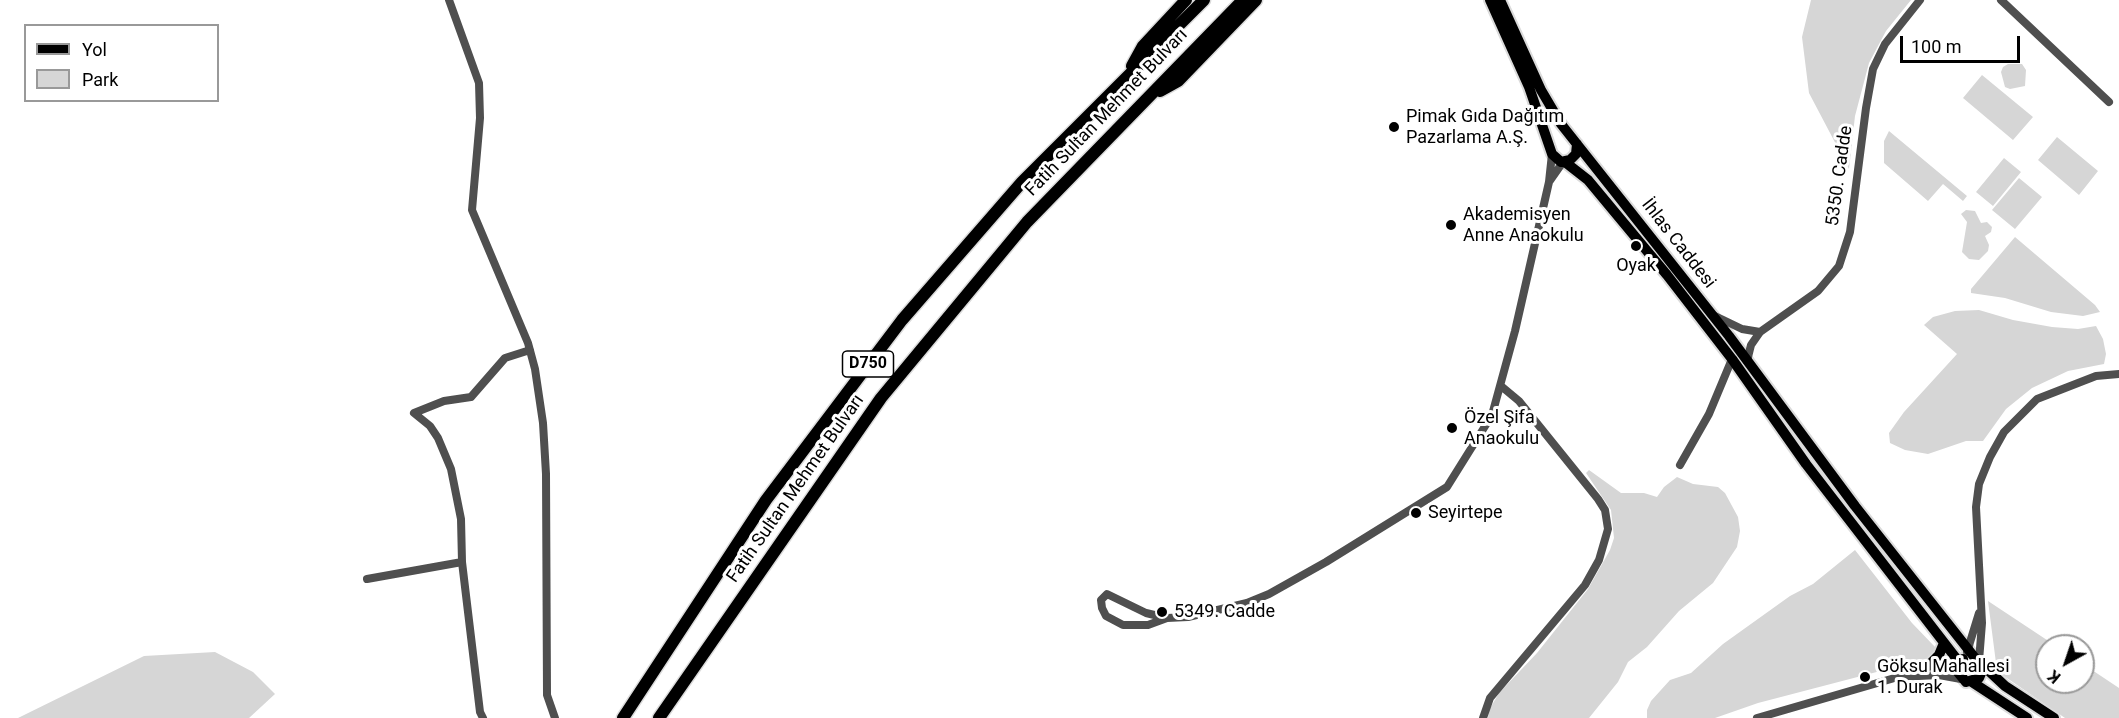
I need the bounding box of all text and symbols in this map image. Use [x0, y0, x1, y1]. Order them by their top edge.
legend [24, 24, 219, 102]
scale bar [1903, 24, 2023, 62]
street label: Fatih Sultan Mehmet Bulvarı [1021, 25, 1193, 201]
text: 100 m [1911, 36, 1962, 57]
text: Yol [82, 39, 107, 60]
text: Park [82, 69, 118, 90]
place label: Pimak Gıda Dağıtım Pazarlama A.Ş. [1406, 106, 1564, 148]
marker: Pimak Gıda Dağıtım Pazarlama A.Ş. [1387, 120, 1401, 134]
street label: 5350. Cadde [1822, 124, 1858, 228]
street label: İhlas Caddesi [1636, 195, 1720, 293]
place label: Akademisyen Anne Anaokulu [1463, 204, 1584, 246]
marker: Akademisyen Anne Anaokulu [1444, 218, 1458, 232]
marker: Oyak [1629, 239, 1643, 253]
place label: Oyak [1616, 255, 1656, 277]
road number: D750 [842, 351, 894, 377]
street label: Fatih Sultan Mehmet Bulvarı [723, 391, 869, 587]
place label: Özel Şifa Anaokulu [1464, 407, 1539, 450]
marker: Özel Şifa Anaokulu [1445, 421, 1459, 435]
place label: Seyirtepe [1428, 502, 1503, 524]
marker: Seyirtepe [1409, 506, 1423, 520]
place label: 5349. Cadde [1174, 601, 1275, 623]
marker: 5349. Cadde [1155, 605, 1169, 619]
north arrow [2035, 634, 2095, 694]
place label: Göksu Mahallesi 1. Durak [1877, 656, 2010, 698]
text: K [2044, 666, 2064, 687]
marker: Göksu Mahallesi 1. Durak [1858, 670, 1872, 684]

